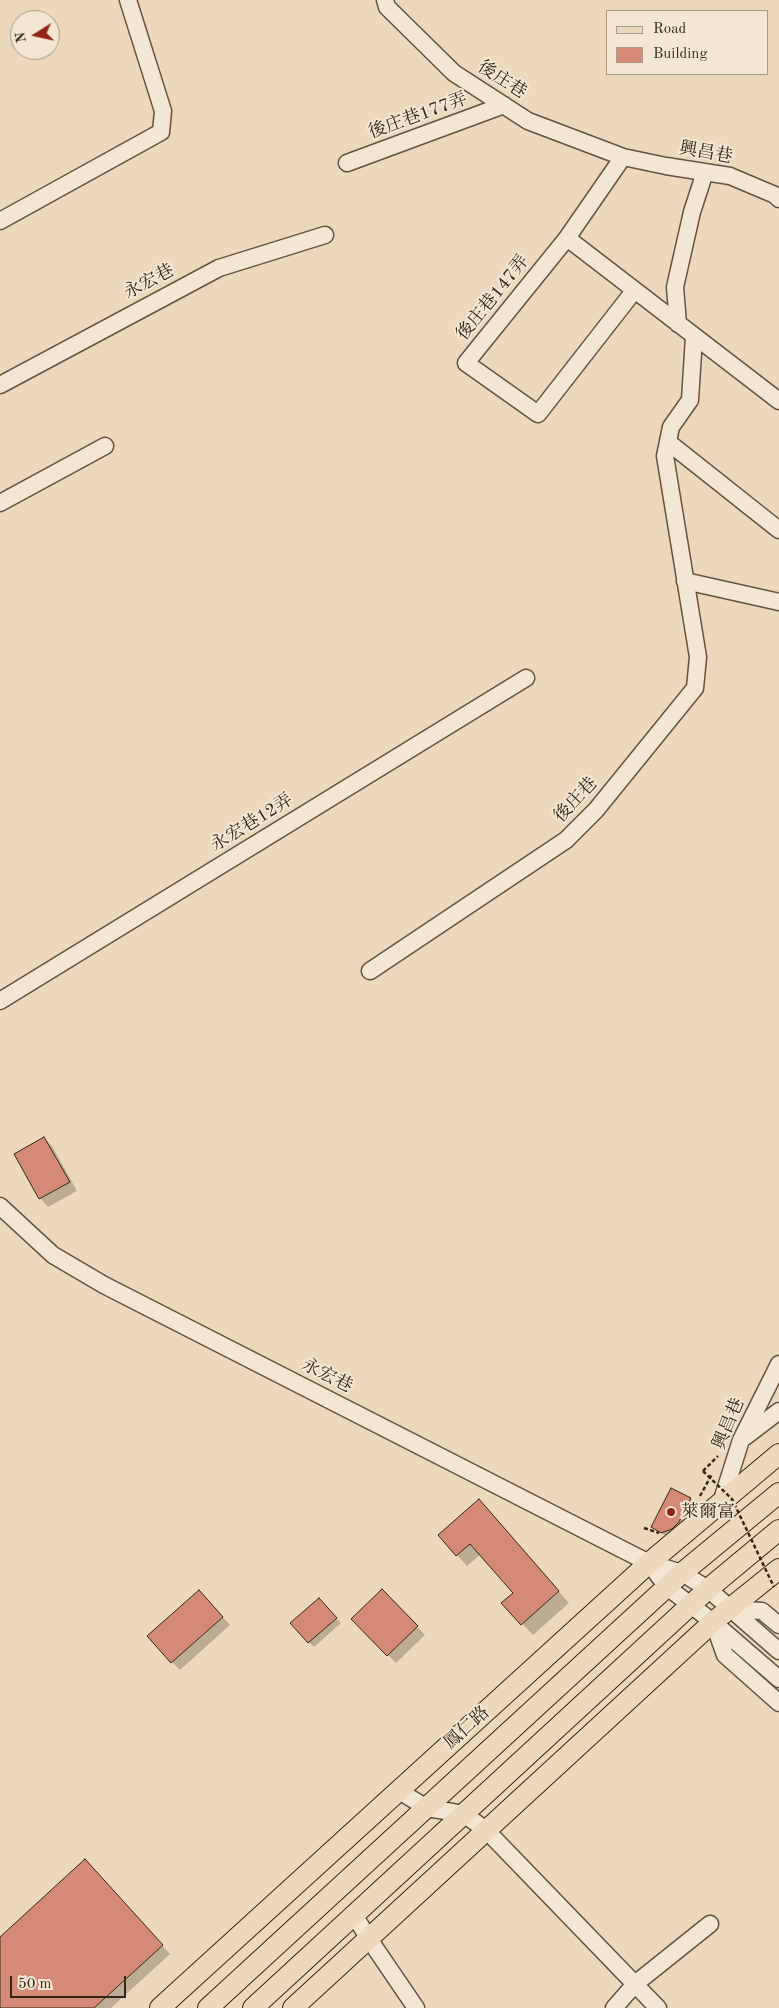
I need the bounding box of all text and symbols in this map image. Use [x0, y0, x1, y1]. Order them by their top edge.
north arrow [10, 10, 60, 60]
legend [606, 10, 769, 75]
text: Road [653, 22, 686, 37]
text: N [13, 31, 29, 44]
text: Building [653, 47, 708, 62]
street label: 後庄巷 [473, 56, 531, 104]
street label: 後庄巷177弄 [366, 88, 470, 144]
street label: 興昌巷 [678, 138, 734, 168]
street label: 後庄巷147弄 [452, 251, 534, 345]
street label: 永宏巷 [120, 260, 178, 304]
street label: 後庄巷 [550, 773, 602, 827]
street label: 永宏巷12弄 [207, 789, 297, 857]
street label: 永宏巷 [298, 1354, 356, 1398]
street label: 興昌巷 [709, 1395, 749, 1453]
place label: 萊爾富 [681, 1501, 735, 1523]
marker: 萊爾富 [665, 1506, 677, 1518]
street label: 鳳仁路 [440, 1702, 494, 1754]
scale bar [12, 1966, 129, 1998]
text: 50 m [18, 1977, 52, 1992]

